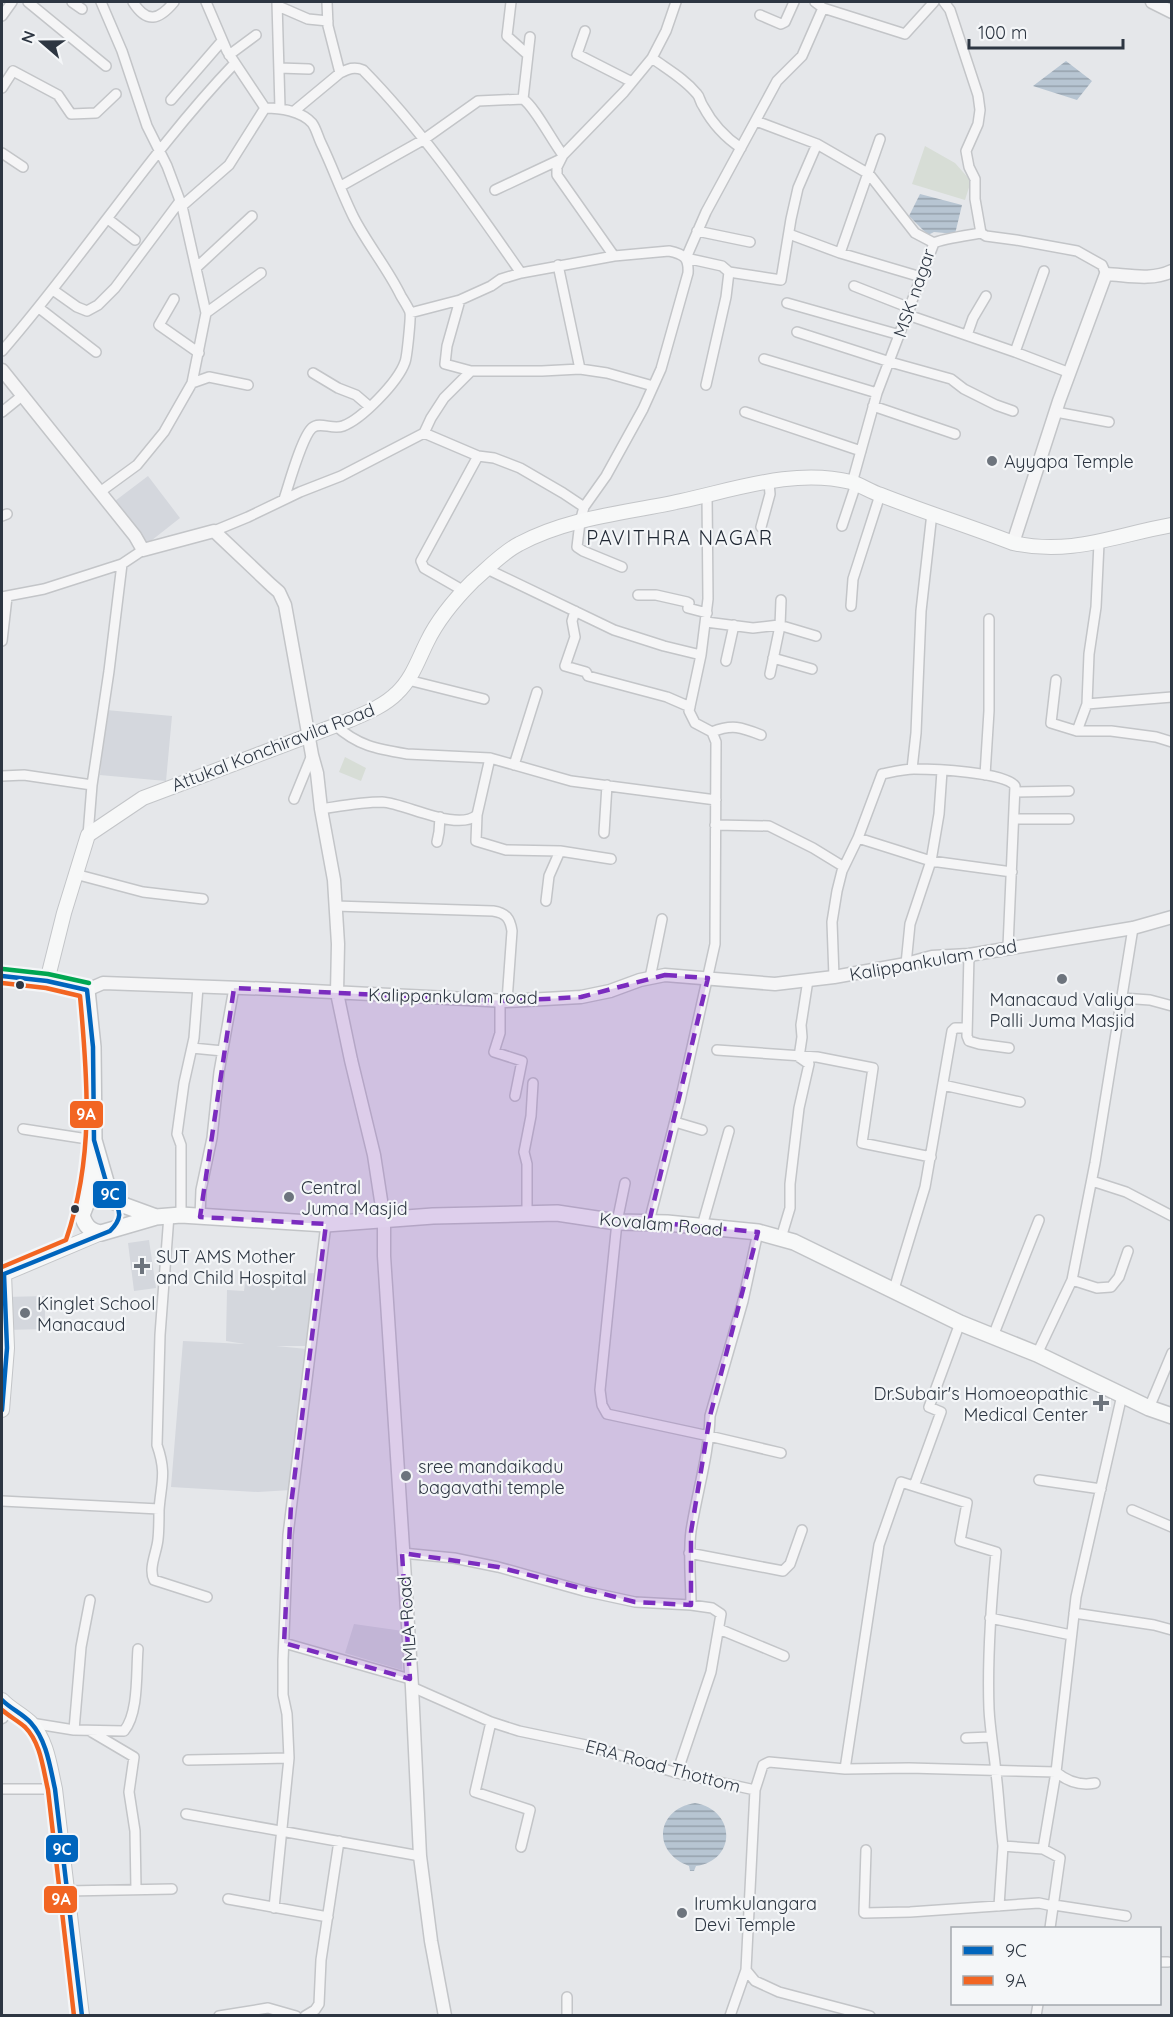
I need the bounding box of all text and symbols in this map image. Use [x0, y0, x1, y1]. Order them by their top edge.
north arrow [12, 12, 72, 72]
scale bar [969, 12, 1124, 50]
text: 100 m [978, 21, 1027, 44]
text: N [16, 28, 39, 46]
street label: MSK nagar [888, 246, 940, 340]
place label: Ayyapa Temple [1004, 450, 1134, 473]
marker: Ayyapa Temple [985, 454, 999, 468]
district label: PAVITHRA NAGAR [586, 525, 774, 550]
street label: Attukal Konchiravila Road [168, 698, 378, 796]
street label: Kalippankulam road [848, 934, 1018, 986]
marker: Manacaud Valiya Palli Juma Masjid [1055, 972, 1069, 986]
unlabelled marker [14, 979, 26, 991]
street label: Kalippankulam road [368, 983, 538, 1009]
place label: Manacaud Valiya Palli Juma Masjid [989, 988, 1135, 1032]
line badge: 9A [69, 1100, 104, 1129]
text: 9A [76, 1104, 96, 1124]
place label: Central Juma Masjid [301, 1176, 408, 1220]
line badge: 9C [92, 1180, 127, 1209]
text: 9C [100, 1184, 120, 1204]
marker: Central Juma Masjid [282, 1190, 296, 1204]
unlabelled marker [69, 1203, 81, 1215]
street label: Kovalam Road [598, 1207, 724, 1241]
place label: SUT AMS Mother and Child Hospital [156, 1245, 307, 1289]
marker: SUT AMS Mother and Child Hospital [133, 1257, 151, 1275]
place label: Kinglet School Manacaud [37, 1292, 155, 1336]
marker: Kinglet School Manacaud [18, 1306, 32, 1320]
place label: Dr.Subair's Homoeopathic Medical Center [873, 1382, 1088, 1426]
marker: Dr.Subair's Homoeopathic Medical Center [1092, 1394, 1110, 1412]
place label: sree mandaikadu bagavathi temple [418, 1455, 565, 1499]
marker: sree mandaikadu bagavathi temple [399, 1469, 413, 1483]
street label: MLA Road [393, 1575, 421, 1663]
street label: ERA Road Thottom [583, 1734, 743, 1798]
line badge: 9C [45, 1834, 79, 1863]
text: 9C [52, 1839, 72, 1859]
line badge: 9A [43, 1885, 78, 1914]
text: 9A [51, 1889, 71, 1909]
place label: Irumkulangara Devi Temple [694, 1892, 817, 1936]
marker: Irumkulangara Devi Temple [675, 1906, 689, 1920]
legend [951, 1927, 1161, 2005]
text: 9C [1005, 1939, 1027, 1962]
text: 9A [1005, 1969, 1027, 1992]

